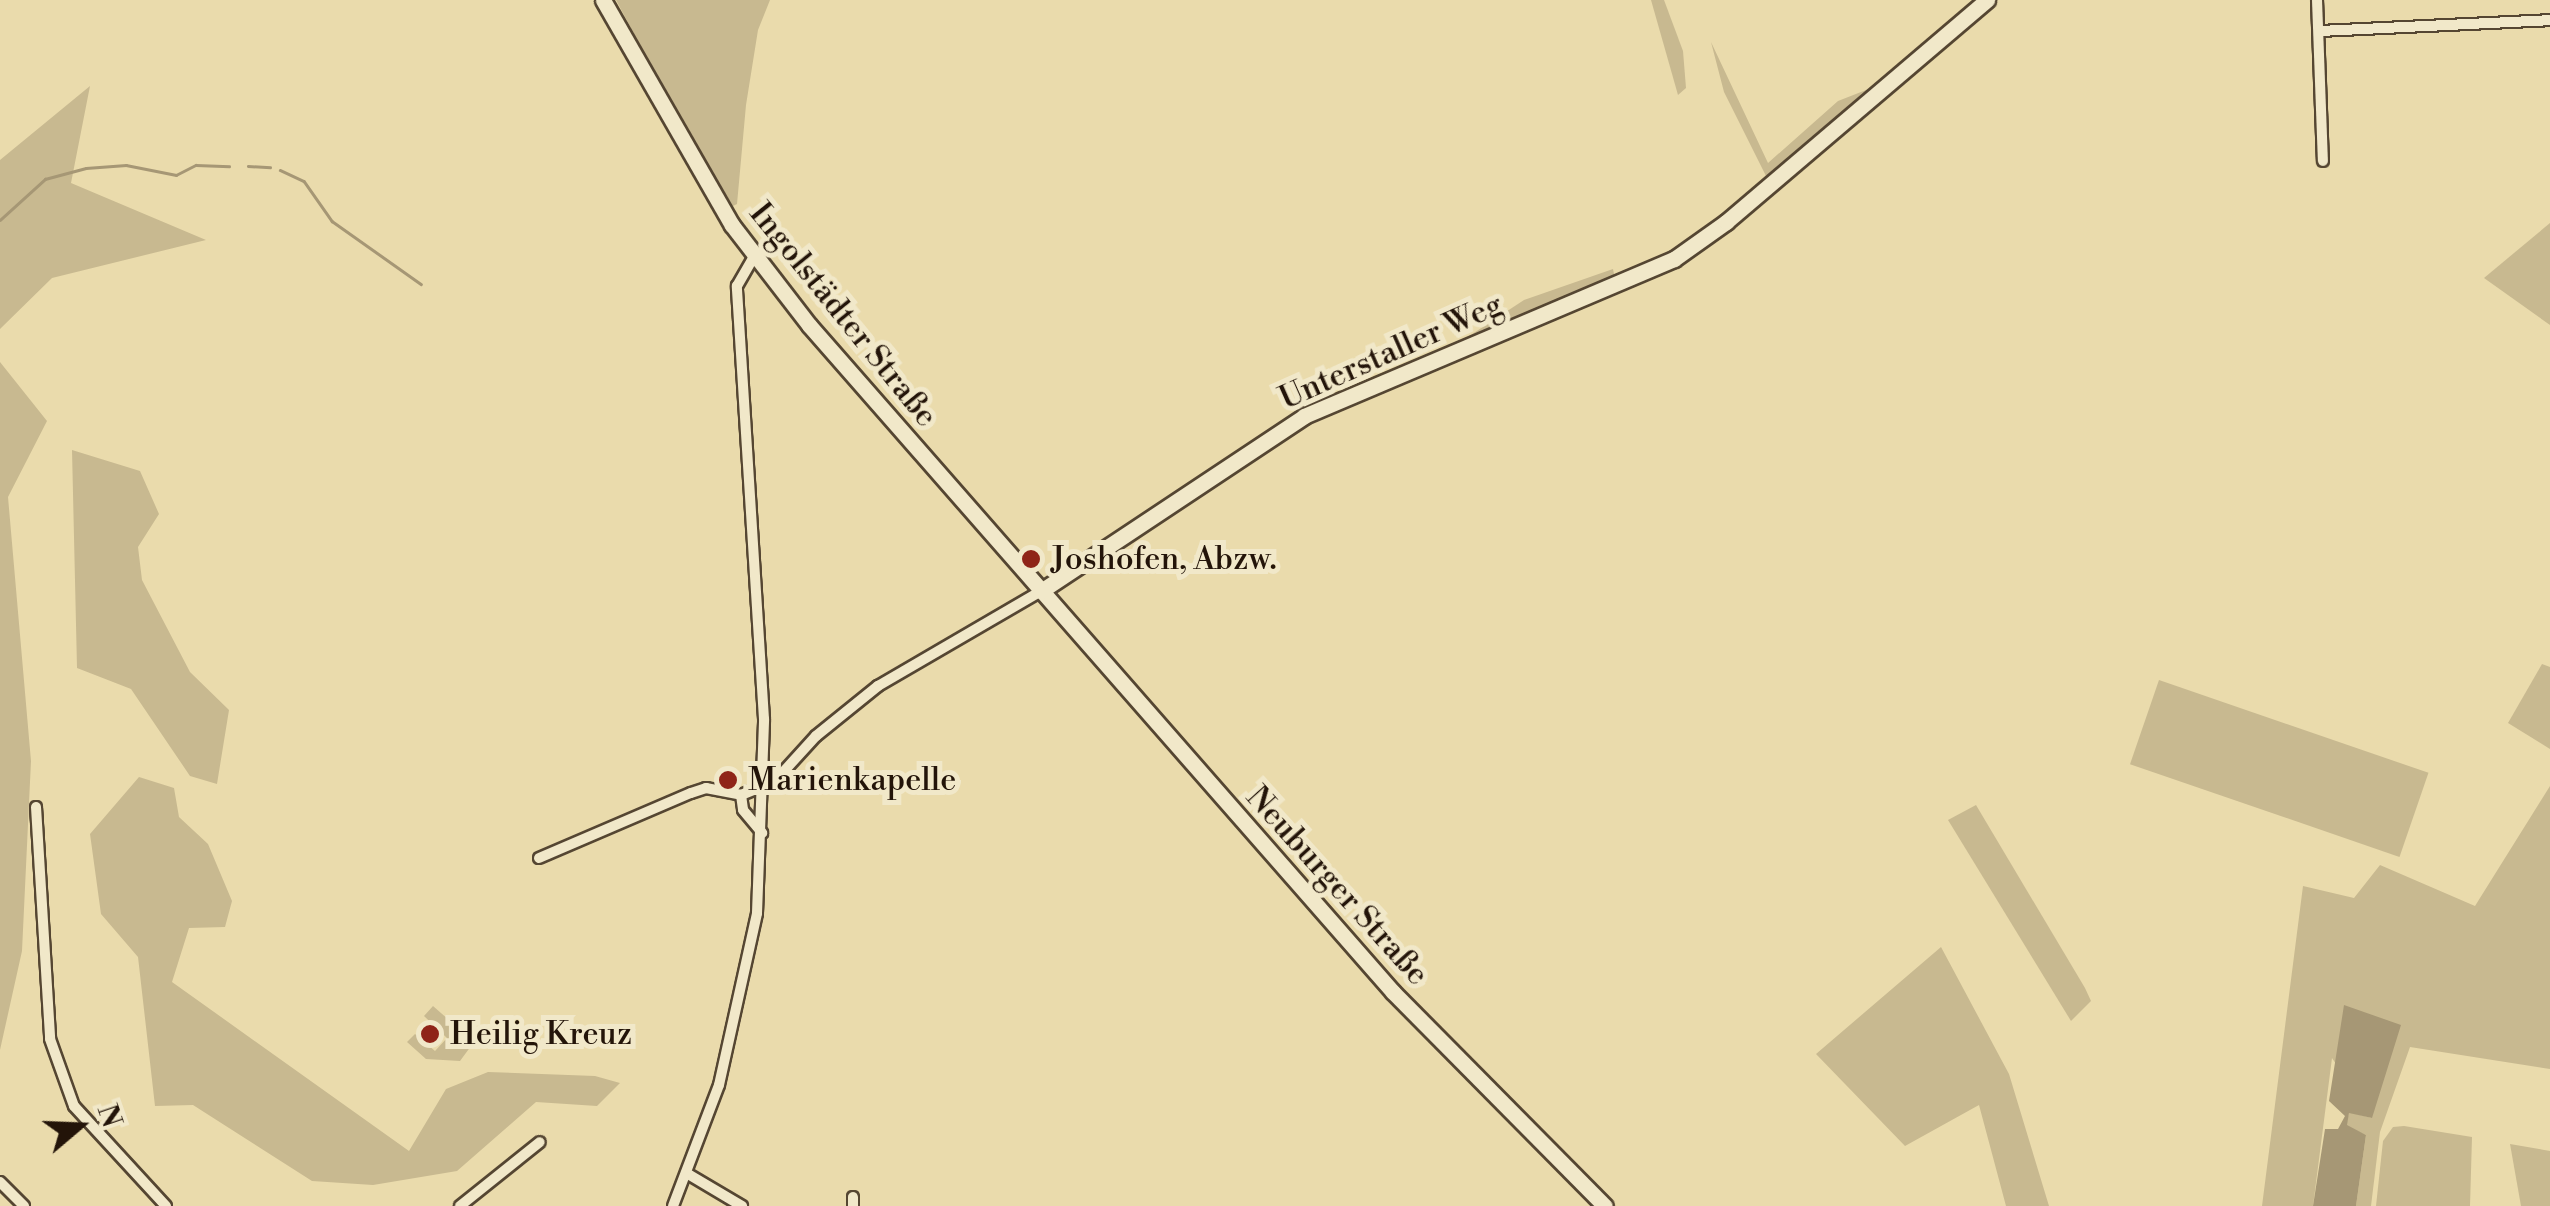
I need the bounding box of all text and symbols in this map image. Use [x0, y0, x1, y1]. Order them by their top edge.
street label: Ingolstädter Straße [741, 195, 945, 435]
street label: Unterstaller Weg [1273, 286, 1509, 418]
place label: Joshofen, Abzw. [1051, 540, 1277, 578]
marker: Joshofen, Abzw. [1020, 548, 1042, 570]
place label: Marienkapelle [748, 761, 956, 799]
marker: Marienkapelle [717, 769, 739, 791]
street label: Neuburger Straße [1238, 779, 1436, 993]
place label: Heilig Kreuz [450, 1015, 632, 1053]
marker: Heilig Kreuz [419, 1023, 441, 1045]
north arrow [30, 1076, 130, 1176]
text: N [89, 1100, 129, 1132]

